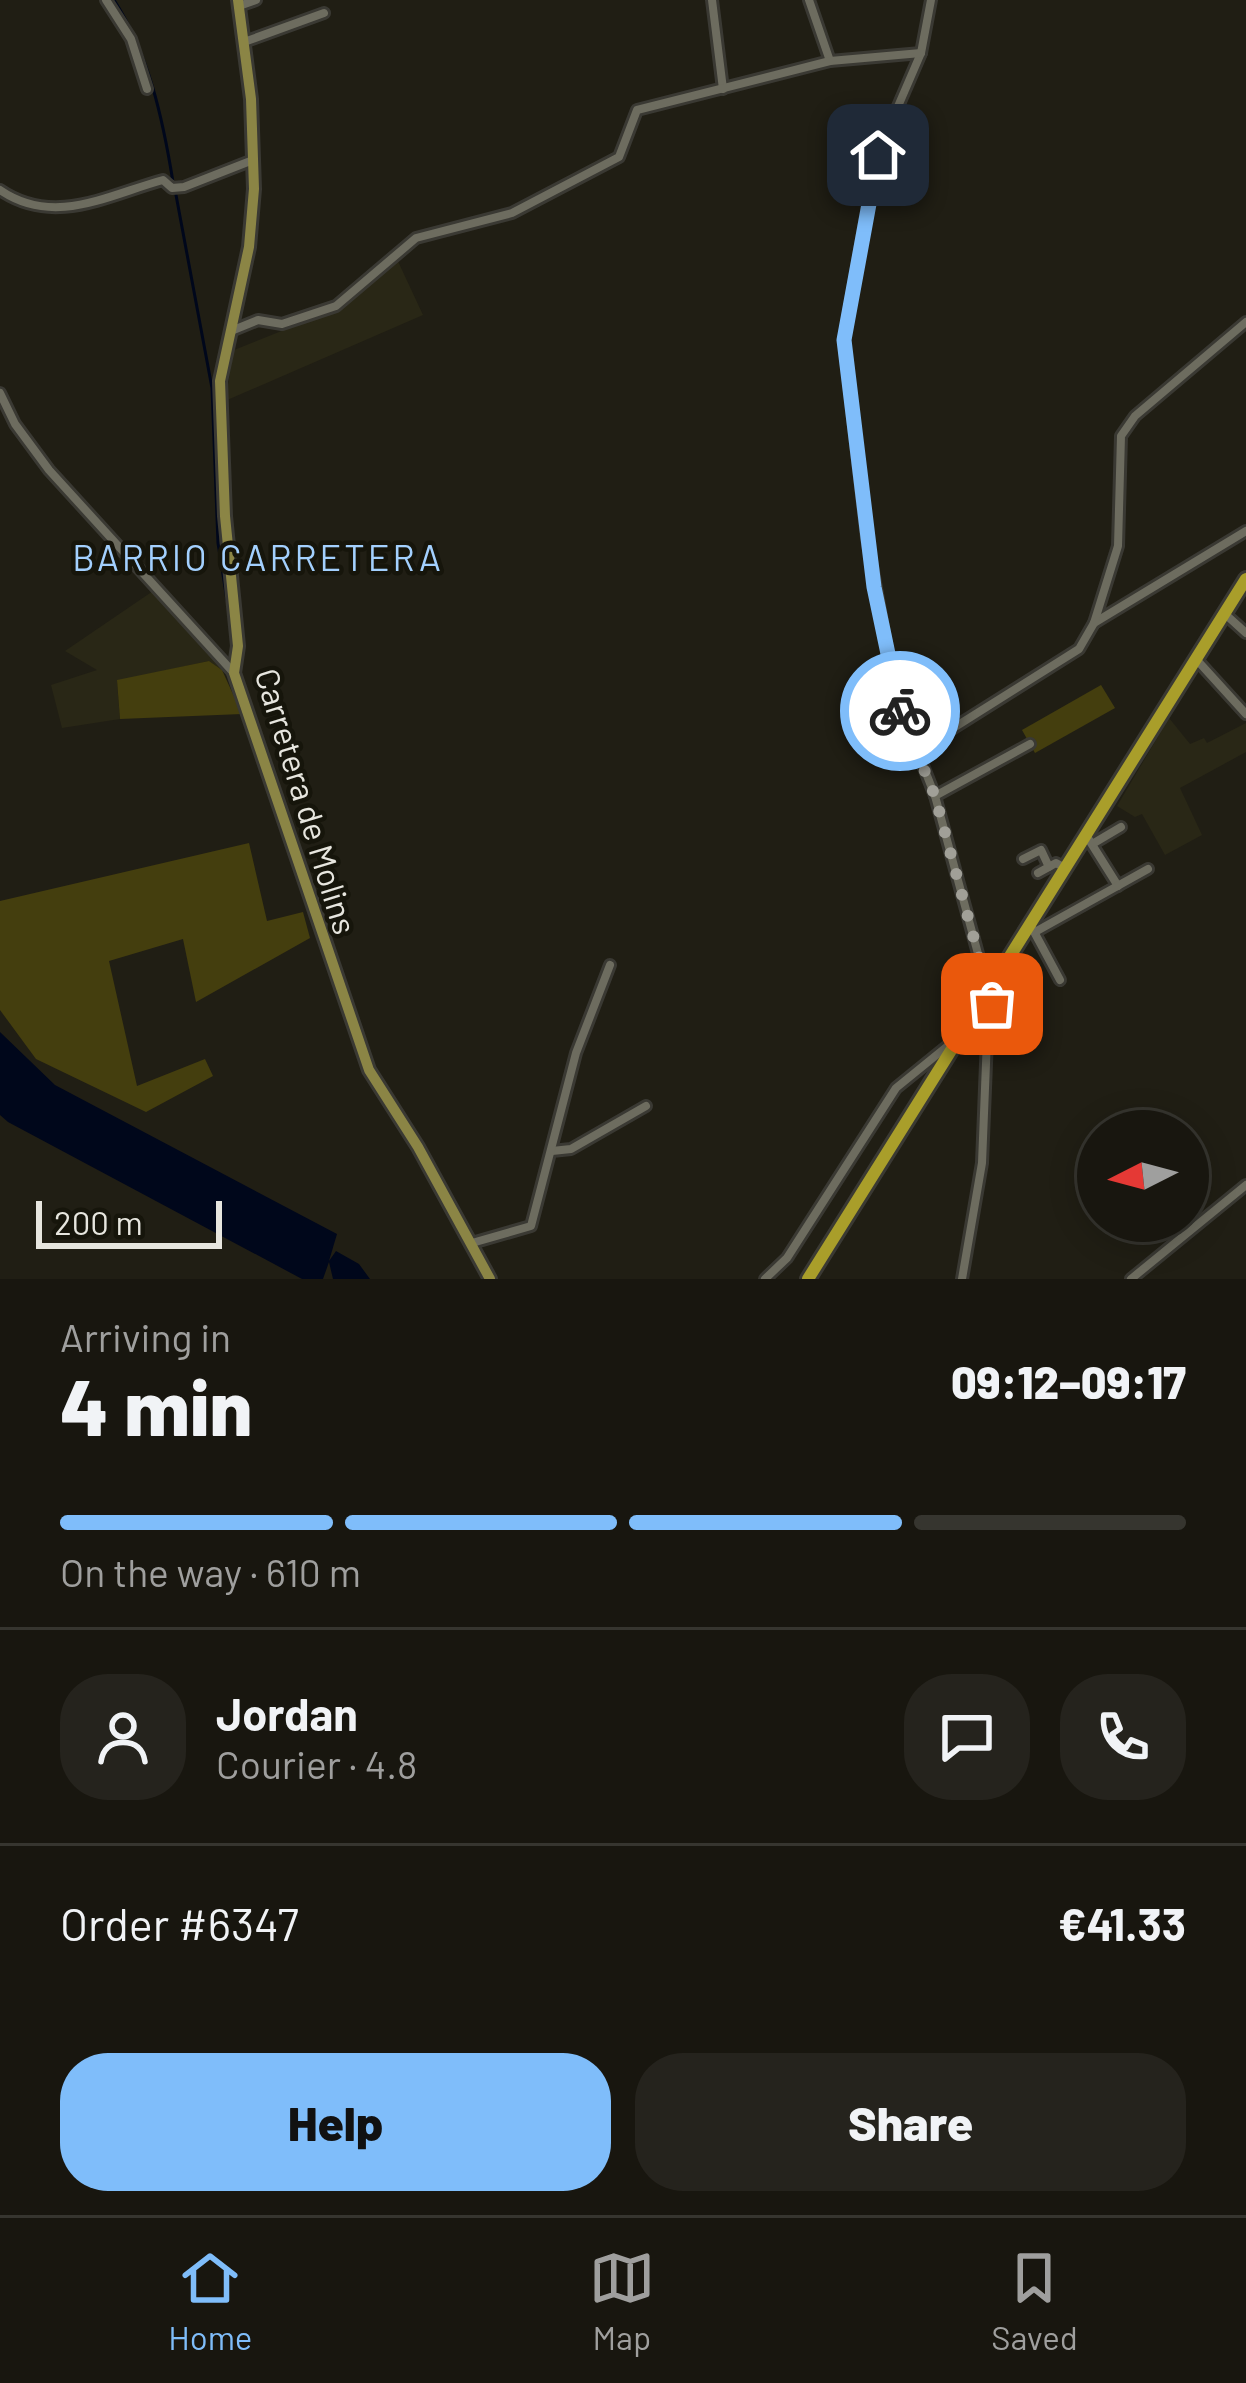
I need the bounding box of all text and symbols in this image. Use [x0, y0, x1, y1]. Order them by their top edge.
pin [827, 104, 929, 206]
icon: home [845, 122, 911, 188]
district label: BARRIO CARRETERA [72, 535, 444, 578]
courier [840, 651, 960, 771]
street label: Carretera de Molins [248, 663, 366, 939]
icon: bike [867, 678, 933, 744]
pin [941, 953, 1043, 1055]
icon: bag [959, 971, 1025, 1037]
north arrow [1077, 1110, 1209, 1242]
map controls [1077, 1110, 1209, 1242]
scale bar [36, 1195, 222, 1248]
text: 200 m [54, 1202, 143, 1242]
text: Arriving in [60, 1313, 231, 1360]
text: 09:12–09:17 [951, 1354, 1186, 1408]
text: 4 min [60, 1358, 253, 1452]
text: On the way · 610 m [60, 1548, 361, 1595]
button: person [60, 1674, 186, 1800]
button: chat [904, 1674, 1030, 1800]
button: phone [1060, 1674, 1186, 1800]
text: Jordan [216, 1686, 358, 1740]
text: Courier · 4.8 [216, 1740, 417, 1787]
text: Order #6347 [60, 1896, 299, 1950]
text: €41.33 [1058, 1896, 1186, 1950]
button: Help [60, 2053, 611, 2191]
button: Share [635, 2053, 1186, 2191]
tab: Home [168, 2245, 252, 2357]
tab: Map [589, 2245, 655, 2357]
tab: Saved [991, 2245, 1078, 2357]

